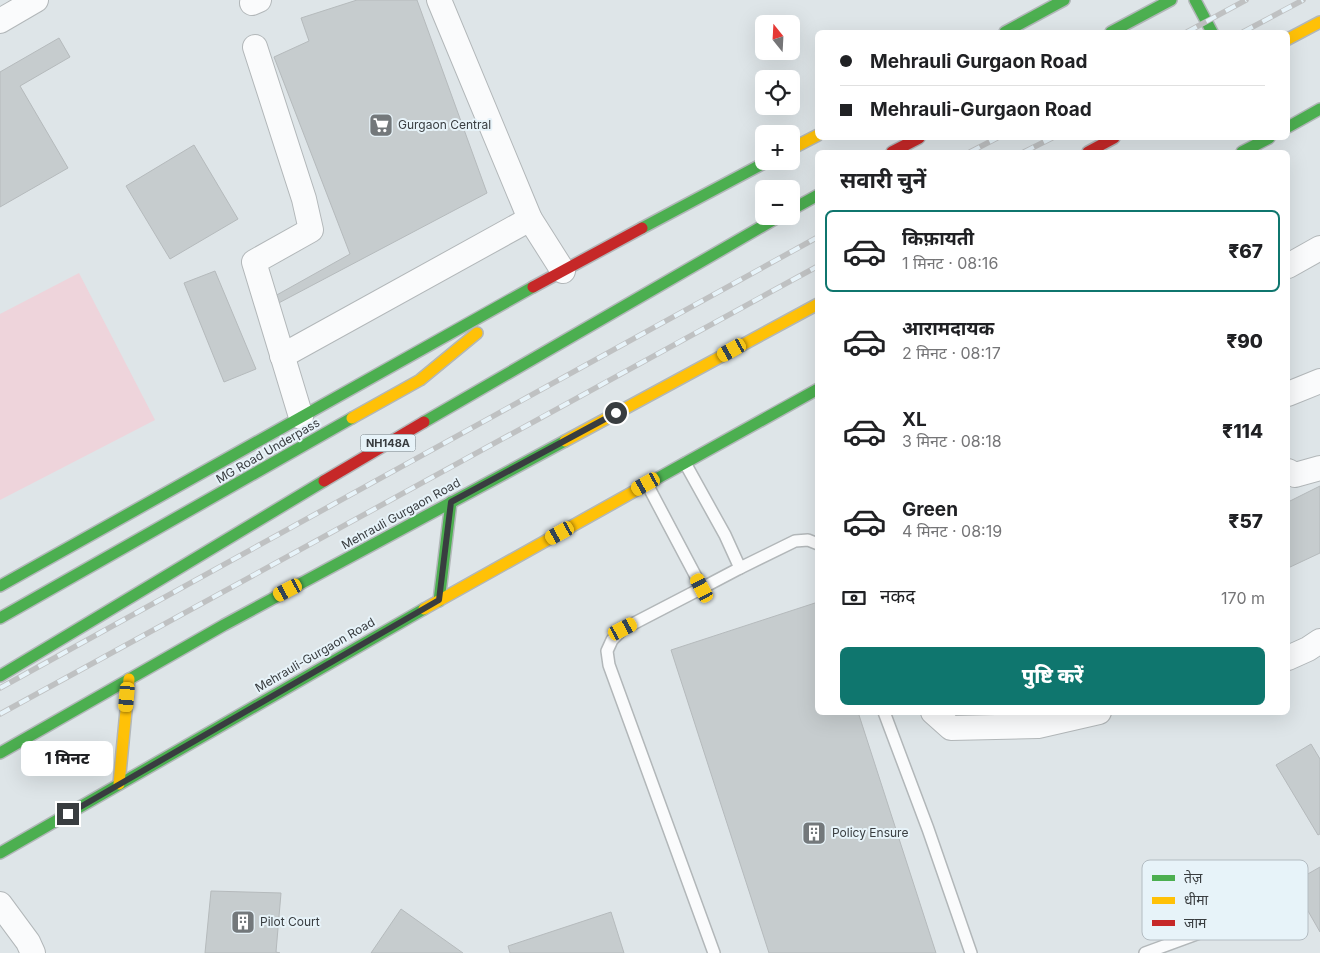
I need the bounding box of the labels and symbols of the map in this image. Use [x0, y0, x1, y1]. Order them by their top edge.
north arrow [755, 15, 800, 60]
supermarket icon: Gurgaon Central [368, 112, 394, 138]
place label: Gurgaon Central [398, 117, 491, 132]
car [715, 336, 748, 364]
route start [605, 402, 627, 424]
street label: MG Road Underpass [213, 415, 322, 486]
road number: NH148A [360, 434, 416, 452]
car [629, 470, 662, 498]
street label: Mehrauli Gurgaon Road [339, 475, 463, 552]
car [543, 519, 576, 547]
car [688, 571, 715, 605]
car [271, 576, 304, 604]
street label: Mehrauli-Gurgaon Road [252, 614, 377, 695]
car [606, 615, 639, 643]
car [118, 681, 135, 713]
callout: 1 मिनट [22, 742, 114, 776]
route end [57, 803, 79, 825]
building icon: Policy Ensure [801, 820, 827, 846]
place label: Policy Ensure [832, 825, 908, 840]
legend [1142, 860, 1308, 940]
text: तेज़ [1184, 869, 1203, 886]
text: धीमा [1184, 891, 1209, 908]
building icon: Pilot Court [230, 909, 256, 935]
place label: Pilot Court [260, 914, 320, 929]
text: जाम [1184, 914, 1207, 931]

